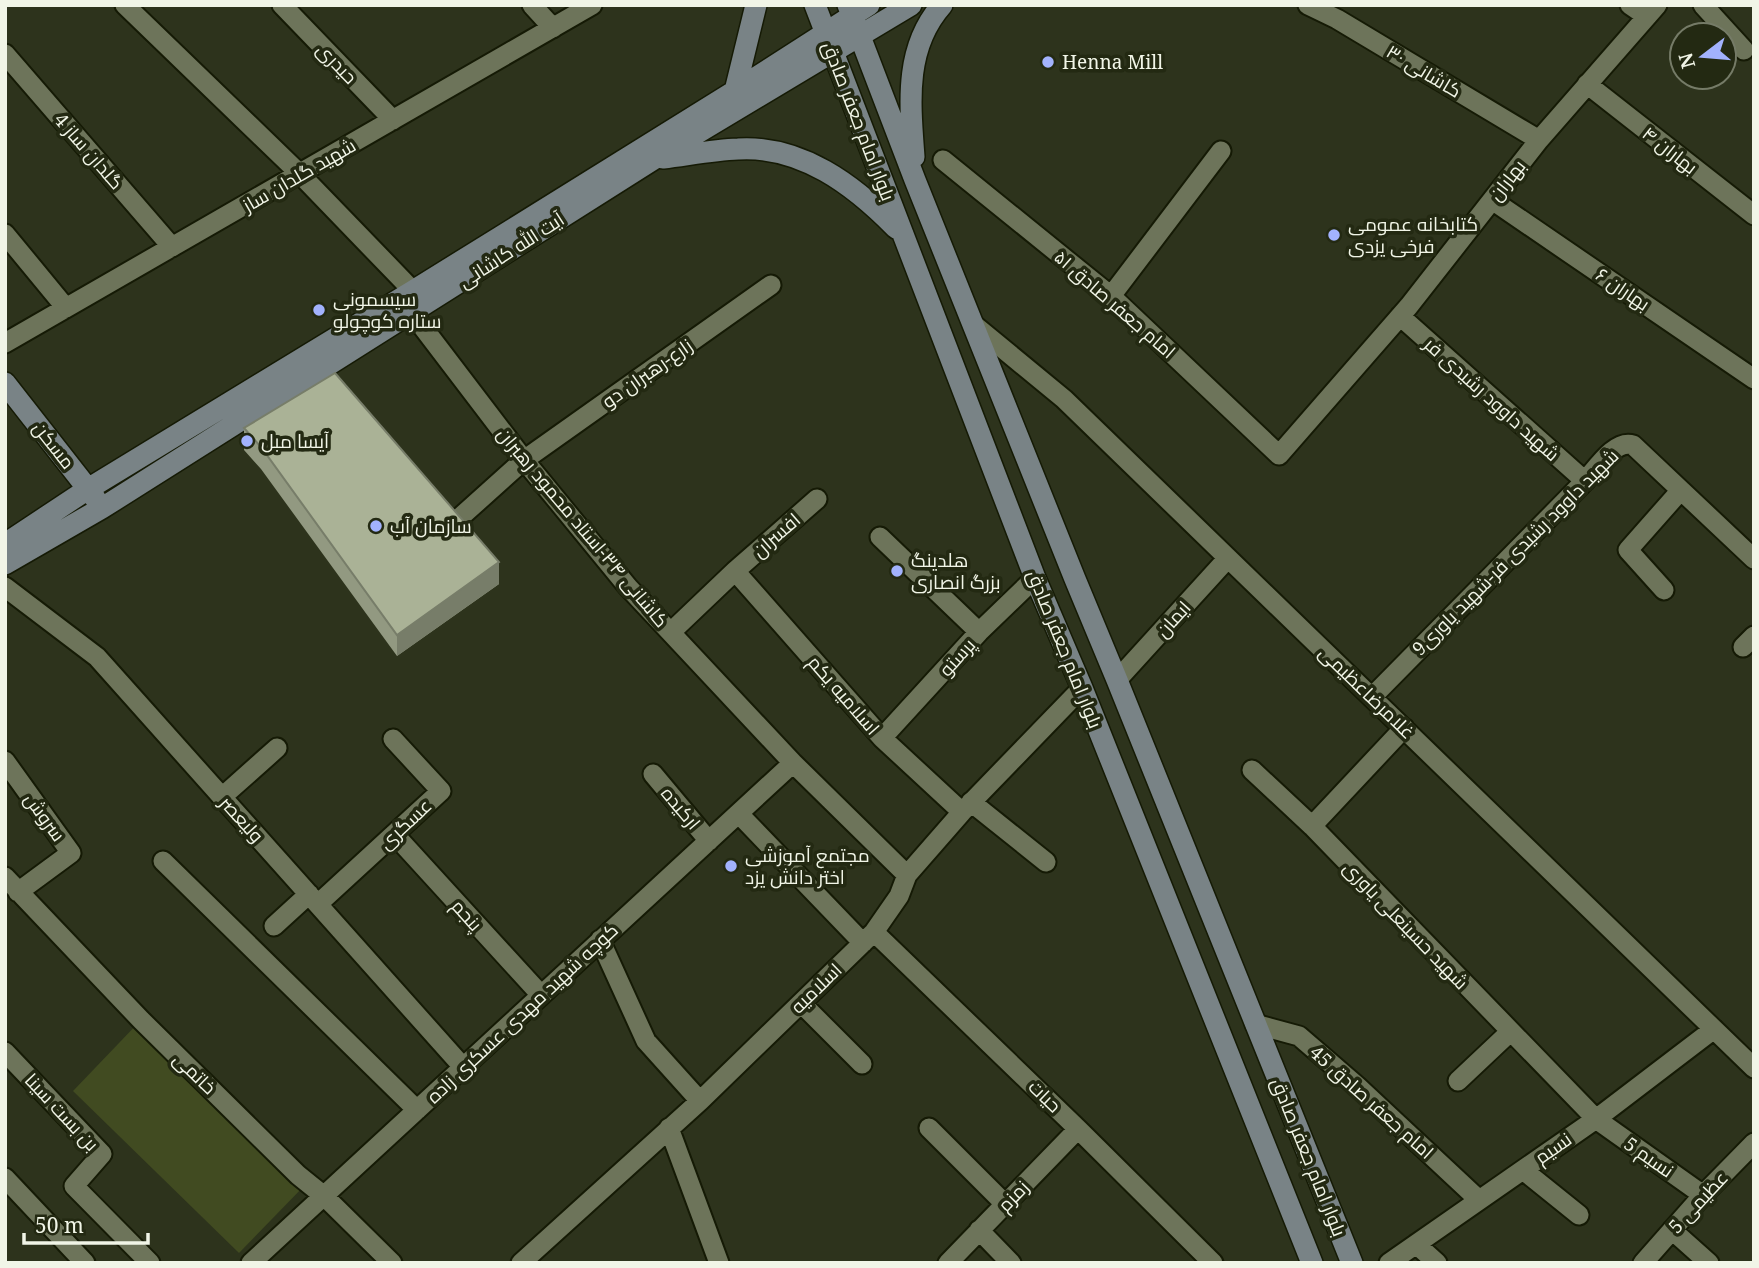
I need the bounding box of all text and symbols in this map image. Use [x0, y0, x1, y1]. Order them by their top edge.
north arrow [1668, 21, 1738, 91]
street label: حیدری [311, 37, 363, 89]
street label: بلوار امام جعفر صادق [816, 38, 901, 205]
street label: کاشانی ۳۰ [1382, 38, 1466, 104]
place label: Henna Mill [1062, 49, 1163, 75]
text: N [1672, 50, 1701, 71]
marker: Henna Mill [1040, 54, 1056, 70]
street label: گلدان ساز 4 [49, 107, 129, 195]
street label: بهاران ۴ [1637, 120, 1703, 180]
street label: شهید گلدان ساز [237, 132, 360, 218]
street label: بهاران [1483, 154, 1531, 206]
street label: آیت الله کاشانی [453, 206, 569, 294]
place label: کتابخانه عمومی فرخی یزدی [1348, 211, 1478, 259]
marker: کتابخانه عمومی فرخی یزدی [1326, 227, 1342, 243]
street label: امام جعفر صادق ۵۱ [1048, 244, 1181, 365]
street label: بهاران ۶ [1591, 261, 1655, 317]
place label: سیسمونی ستاره کوچولو [333, 286, 442, 334]
marker: سیسمونی ستاره کوچولو [311, 302, 327, 318]
street label: شهید داوود رشیدی فر [1418, 331, 1565, 467]
street label: زارع-رهبران دو [596, 332, 698, 415]
street label: مسکن [27, 416, 81, 474]
street label: کاشانی ۳۴-استاد محمود رهبران [491, 421, 675, 633]
place label: آیسا مبل [261, 428, 329, 454]
marker: آیسا مبل [239, 433, 255, 449]
street label: شهید داوود رشیدی فر-شهید یاوری9 [1406, 443, 1624, 661]
street label: افسران [746, 507, 806, 563]
place label: سازمان آب [390, 513, 472, 539]
marker: سازمان آب [368, 518, 384, 534]
place label: هلدینگ بزرگ انصاری [911, 547, 1001, 595]
marker: هلدینگ بزرگ انصاری [889, 563, 905, 579]
street label: بلوار امام جعفر صادق [1020, 566, 1109, 733]
street label: ایمان [1150, 595, 1196, 643]
street label: پرستو [933, 632, 981, 682]
street label: غلامرضاعظیمی [1313, 640, 1421, 744]
street label: اسلامیه یکم [801, 650, 886, 741]
street label: ارکیده [655, 781, 707, 835]
street label: سروش [18, 787, 72, 847]
street label: ولیعصر [213, 789, 270, 848]
street label: عسگری [373, 793, 437, 855]
place label: مجتمع آموزشی اختر دانش یزد [745, 842, 870, 890]
street label: شهید حسینعلی یاوری [1338, 855, 1474, 995]
marker: مجتمع آموزشی اختر دانش یزد [723, 858, 739, 874]
street label: پنجم [445, 893, 488, 937]
street label: کوچه شهید مهدی عسکری زاده [421, 917, 623, 1109]
street label: اسلامیه [785, 957, 847, 1019]
street label: امام جعفر صادق 45 [1304, 1039, 1439, 1165]
street label: خاتمی [168, 1046, 222, 1100]
street label: بن بست سینا [19, 1067, 105, 1157]
street label: حیات [1023, 1074, 1067, 1118]
street label: بلوار امام جعفر صادق [1264, 1074, 1353, 1241]
street label: نسیم [1529, 1126, 1577, 1171]
street label: نسیم 5 [1618, 1131, 1679, 1184]
street label: عظیمی 5 [1662, 1165, 1734, 1239]
street label: زمزم [992, 1174, 1035, 1218]
scale bar [24, 1202, 149, 1246]
text: 50 m [35, 1211, 84, 1239]

